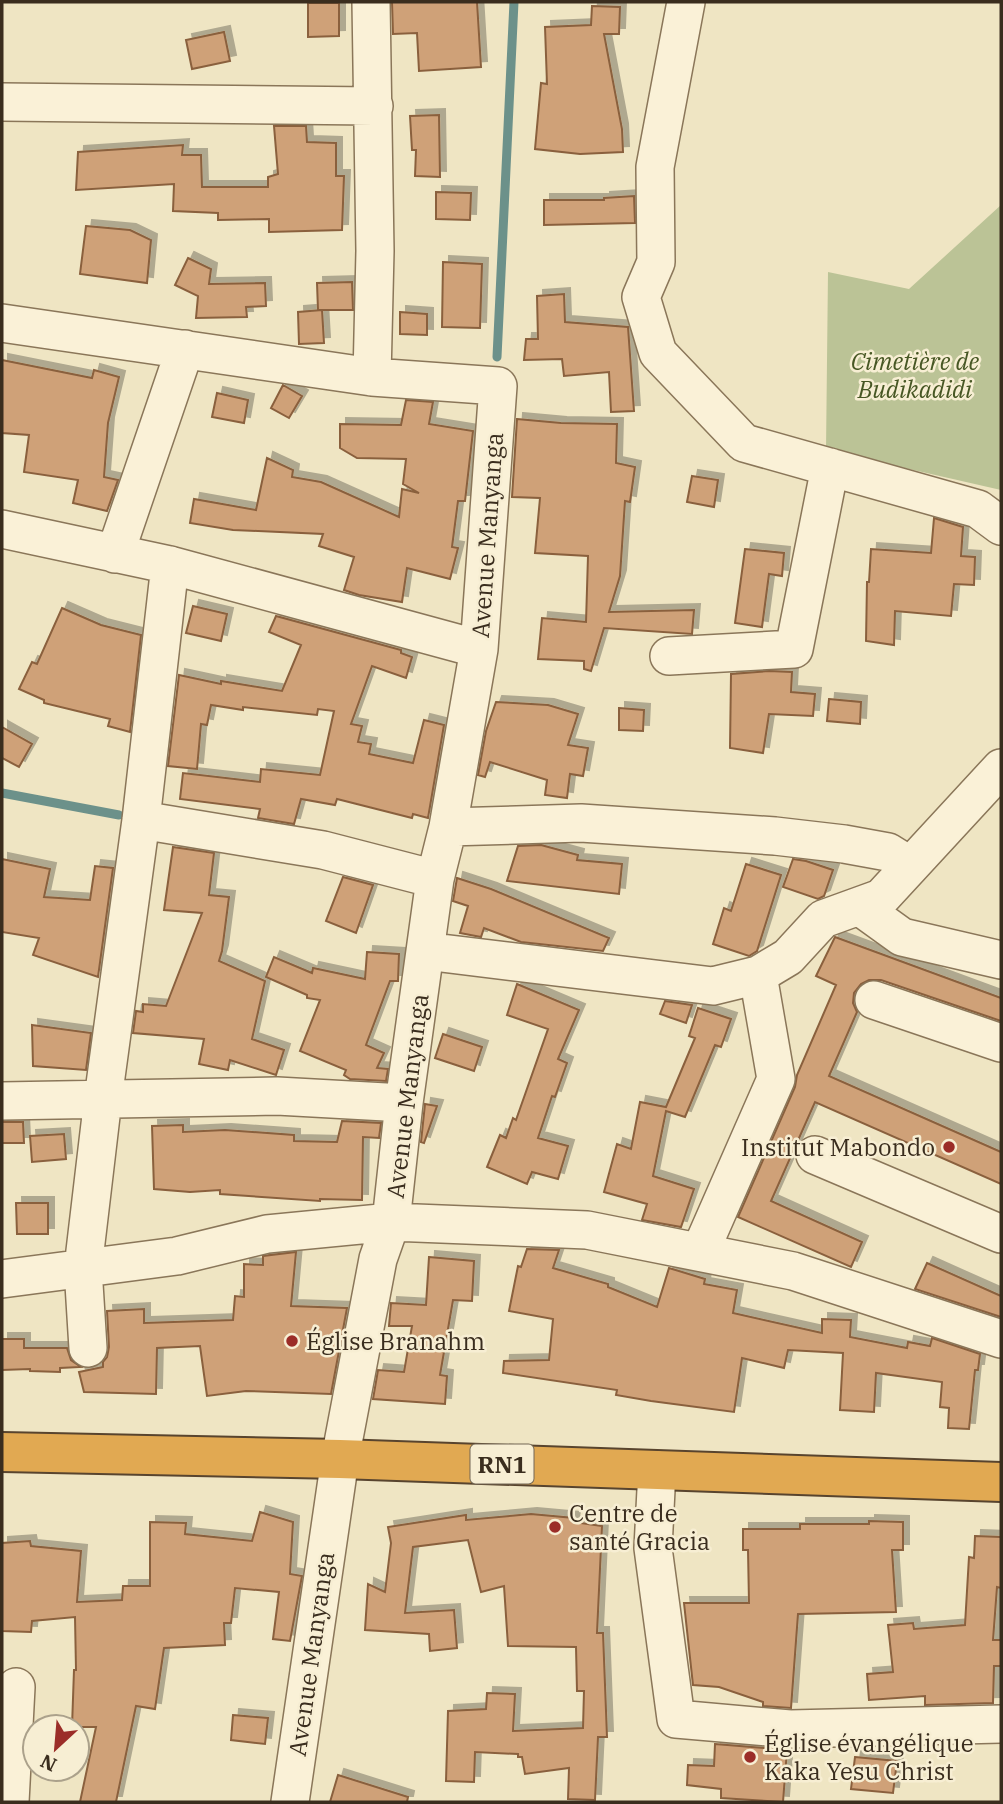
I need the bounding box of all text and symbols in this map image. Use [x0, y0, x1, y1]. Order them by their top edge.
park label: Cimetière de Budikadidi [851, 345, 980, 405]
street label: Avenue Manyanga [464, 431, 510, 639]
street label: Avenue Manyanga [379, 992, 435, 1200]
place label: Institut Mabondo [741, 1131, 935, 1163]
marker: Institut Mabondo [941, 1139, 957, 1155]
place label: Église Branahm [306, 1325, 485, 1357]
marker: Église Branahm [284, 1333, 300, 1349]
road number: RN1 [470, 1444, 534, 1484]
place label: Centre de santé Gracia [569, 1497, 710, 1557]
marker: Centre de santé Gracia [547, 1519, 563, 1535]
street label: Avenue Manyanga [281, 1550, 341, 1758]
north arrow [21, 1713, 91, 1783]
place label: Église évangélique Kaka Yesu Christ [764, 1727, 974, 1787]
text: N [37, 1749, 61, 1777]
marker: Église évangélique Kaka Yesu Christ [742, 1749, 758, 1765]

